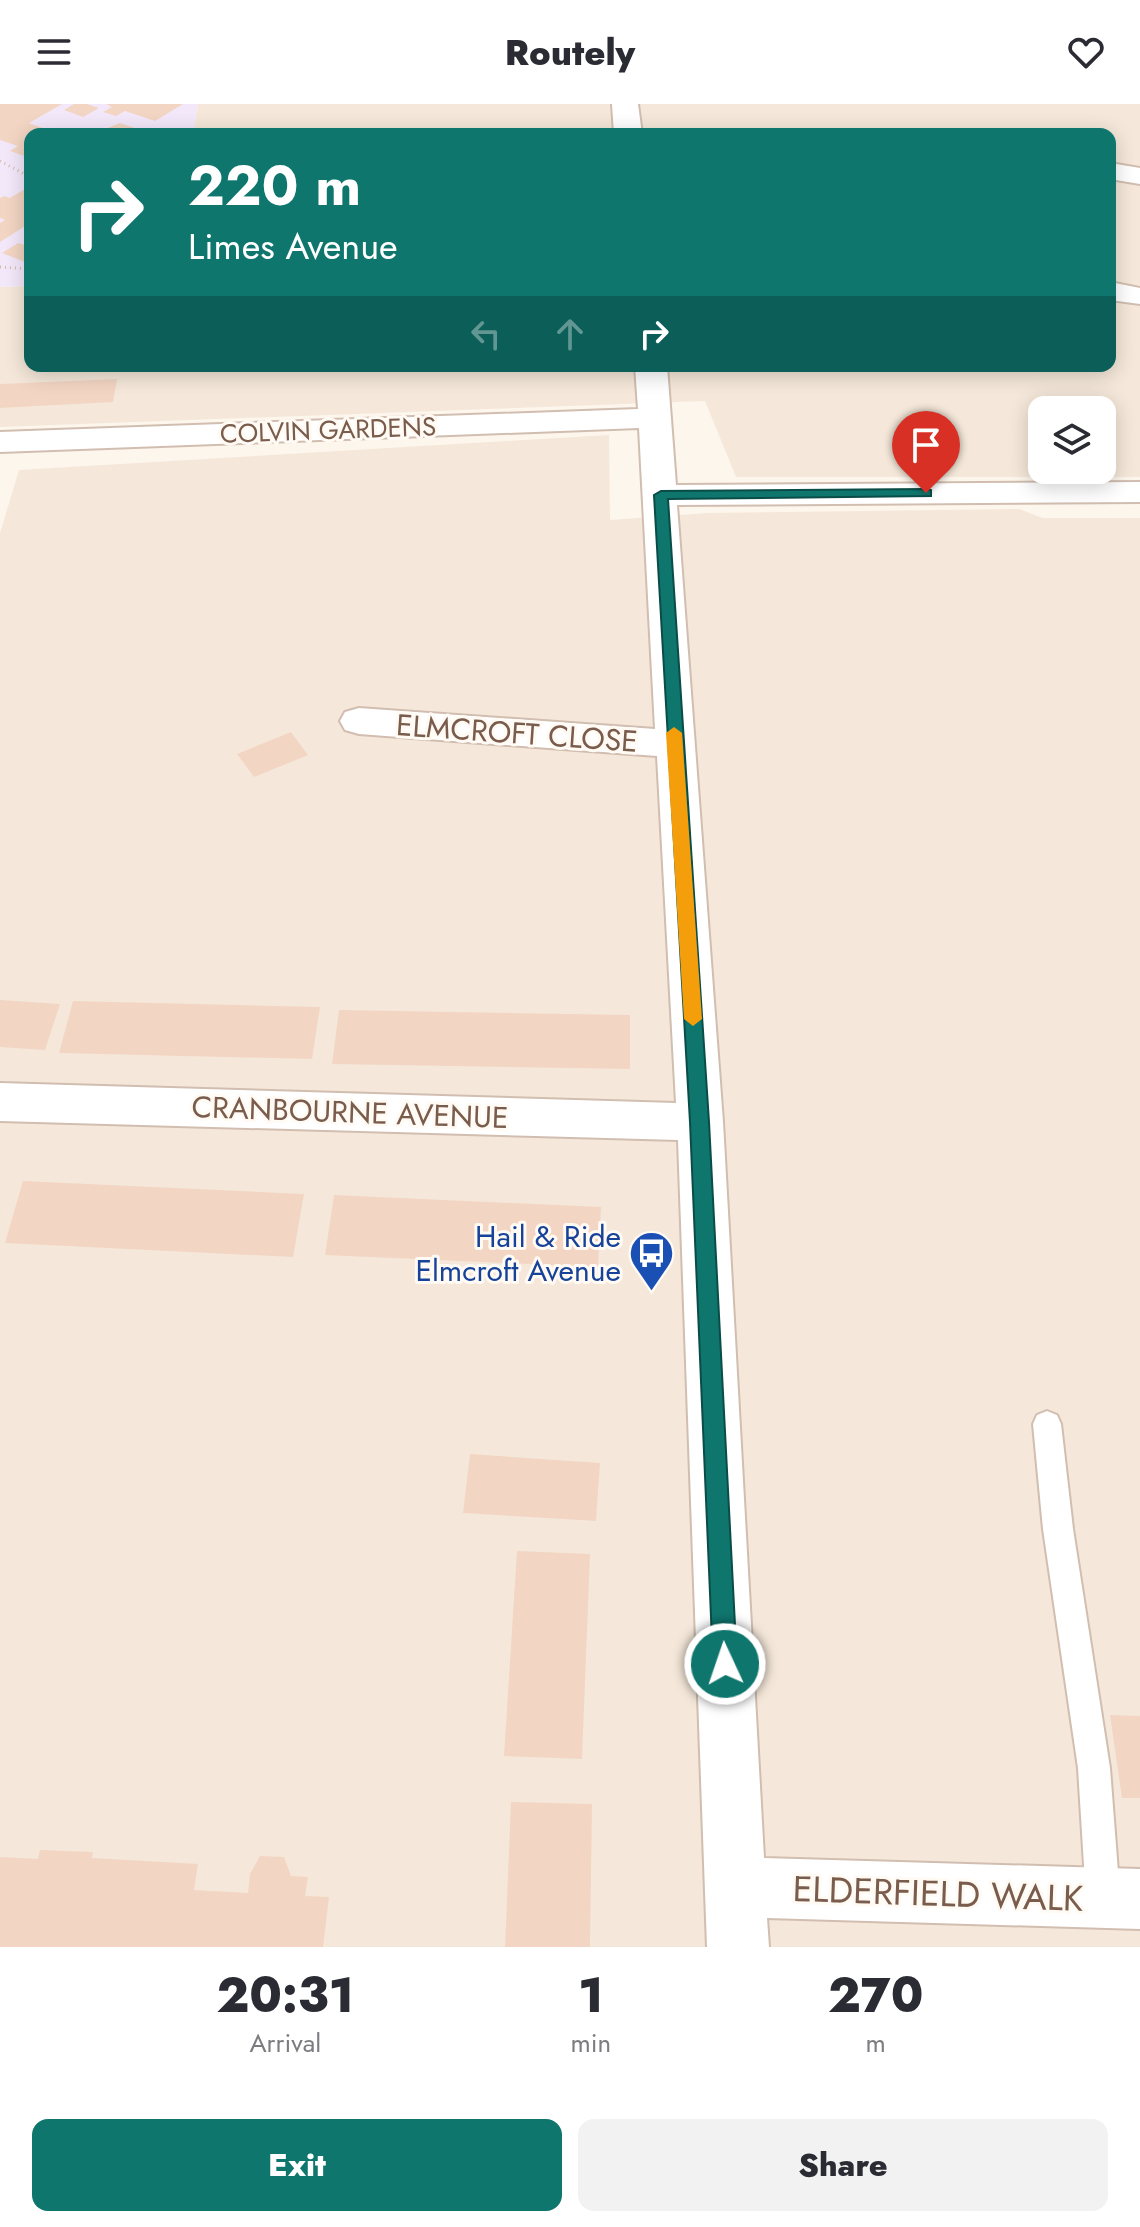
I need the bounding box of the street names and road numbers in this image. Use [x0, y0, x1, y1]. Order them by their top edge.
street label: COLVIN GARDENS [219, 407, 437, 453]
street label: ELMCROFT CLOSE [395, 703, 639, 763]
street label: CRANBOURNE AVENUE [191, 1085, 509, 1139]
street label: ELDERFIELD WALK [792, 1862, 1085, 1924]

